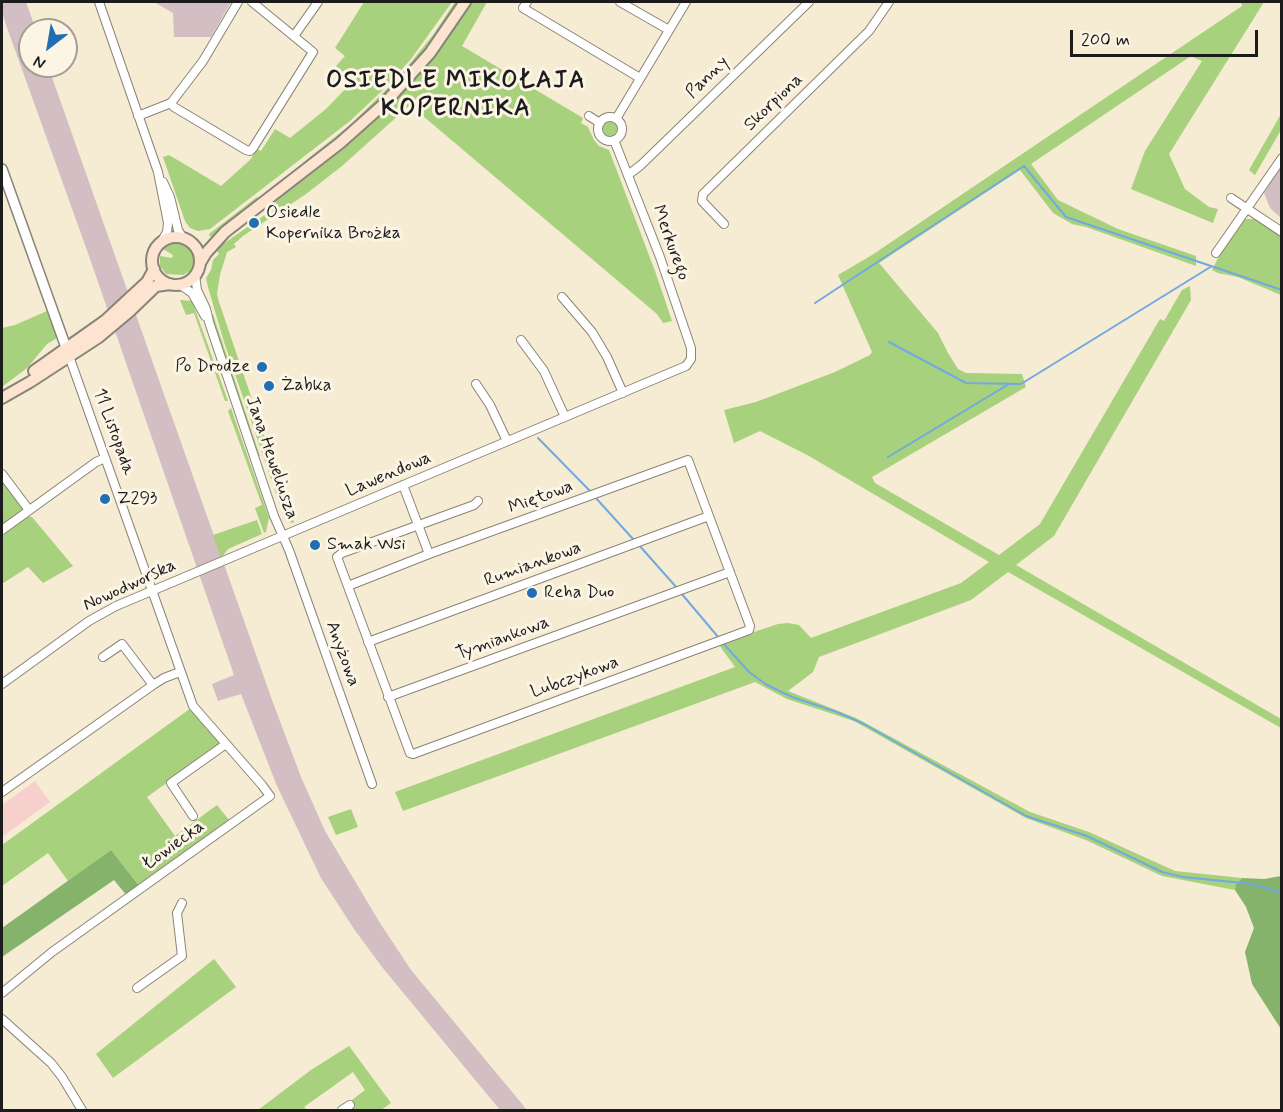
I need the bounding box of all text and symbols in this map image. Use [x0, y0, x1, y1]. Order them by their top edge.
north arrow [18, 18, 78, 78]
scale bar [1073, 18, 1260, 56]
text: 200 m [1081, 28, 1130, 52]
text: N [30, 50, 49, 74]
street label: Panny [682, 52, 734, 104]
district label: OSIEDLE MIKOŁAJA KOPERNIKA [327, 68, 585, 124]
street label: Skorpiona [740, 70, 808, 136]
place label: Osiedle Kopernika Brożka [266, 202, 401, 244]
street label: Merkurego [646, 202, 694, 284]
marker: Osiedle Kopernika Brożka [247, 216, 261, 230]
place label: Po Drodze [175, 356, 250, 378]
marker: Po Drodze [255, 360, 269, 374]
place label: Żabka [281, 375, 332, 397]
marker: Żabka [262, 379, 276, 393]
street label: 11 Listopada [87, 386, 139, 478]
street label: Jana Heweliusza [240, 394, 302, 522]
street label: Lawendowa [343, 447, 435, 503]
street label: Miętowa [506, 476, 576, 520]
place label: Z293 [117, 488, 157, 510]
marker: Z293 [98, 492, 112, 506]
place label: Smak Wsi [327, 534, 406, 556]
street label: Rumiankowa [481, 537, 585, 593]
marker: Smak Wsi [308, 538, 322, 552]
street label: Nowodworska [80, 555, 180, 617]
place label: Reha Duo [544, 582, 614, 604]
marker: Reha Duo [525, 586, 539, 600]
street label: Tymiankowa [453, 612, 553, 666]
street label: Anyżowa [320, 618, 364, 690]
street label: Lubczykowa [528, 652, 622, 704]
street label: Łowiecka [139, 816, 209, 876]

